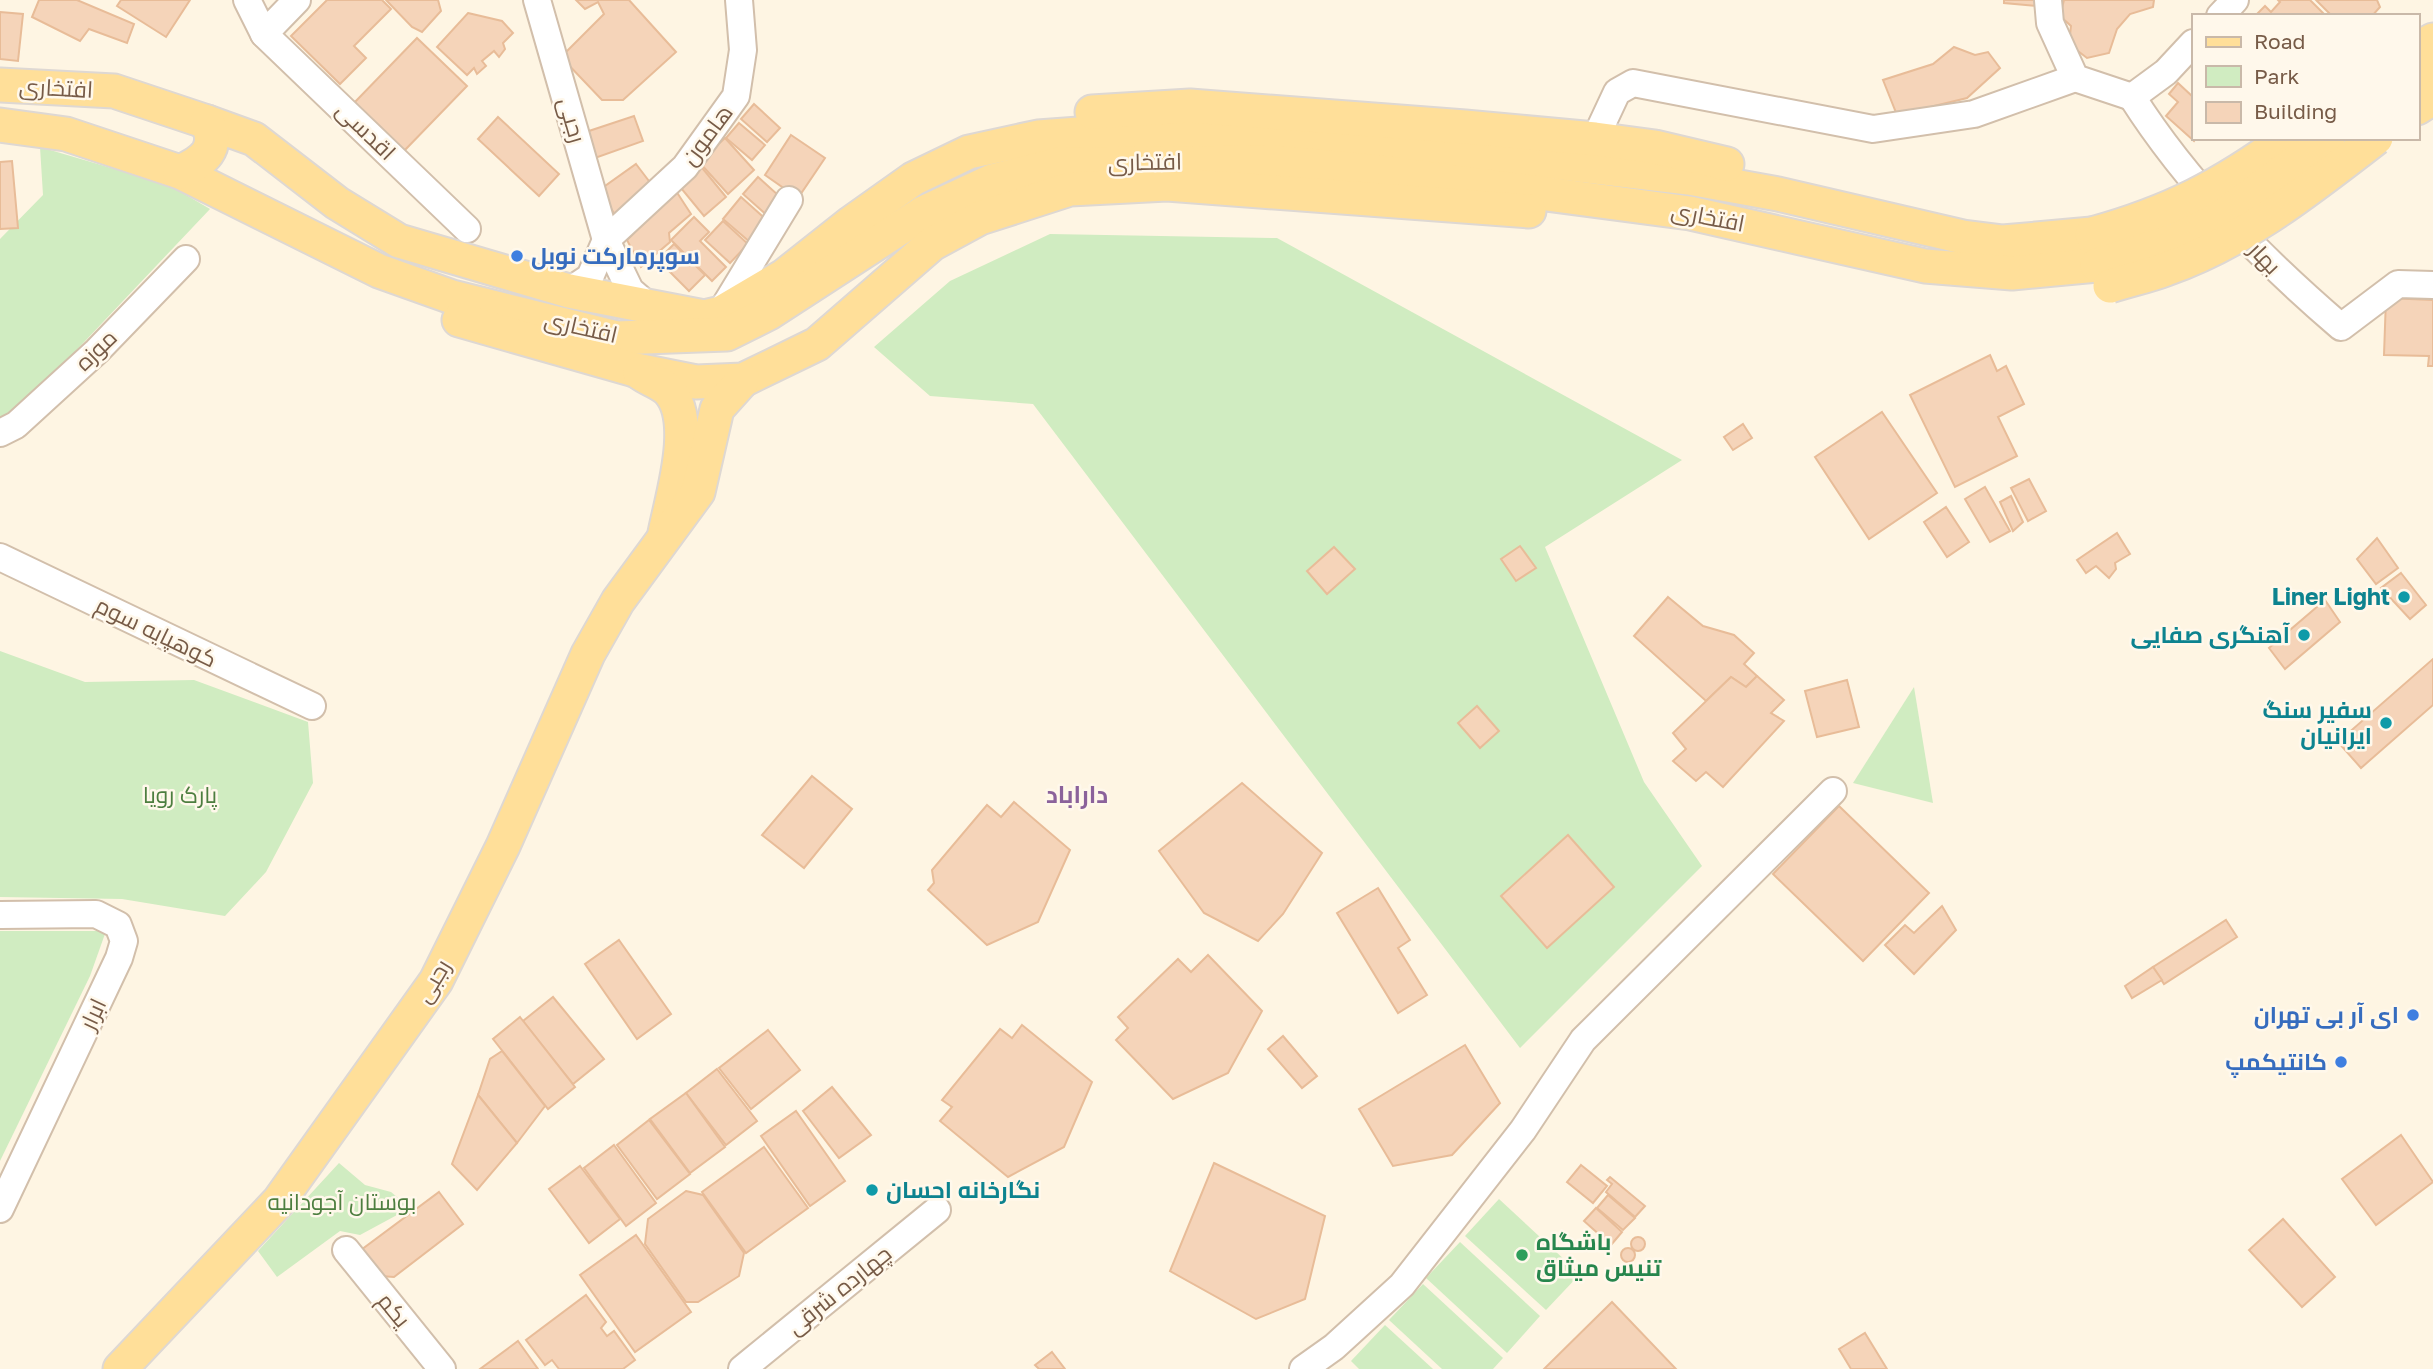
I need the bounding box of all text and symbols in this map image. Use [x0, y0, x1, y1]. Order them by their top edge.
legend [2192, 14, 2419, 140]
text: Road [2254, 28, 2305, 54]
text: Park [2254, 63, 2300, 89]
street label: افتخاری [18, 71, 94, 104]
street label: رجبی [552, 94, 593, 146]
street label: اقدسی [330, 95, 402, 166]
text: Building [2254, 98, 2337, 124]
street label: هامون [674, 99, 739, 171]
street label: افتخاری [1108, 146, 1182, 177]
street label: افتخاری [1669, 195, 1747, 238]
street label: بهار [2242, 234, 2288, 280]
place label: سوپرمارکت نوبل [531, 241, 700, 272]
marker: سوپرمارکت نوبل [509, 248, 525, 264]
street label: افتخاری [542, 304, 621, 349]
street label: موزه [68, 323, 122, 376]
place label: Liner Light [2272, 582, 2390, 610]
marker: Liner Light [2396, 589, 2412, 605]
street label: کوهپایه سوم [90, 590, 222, 675]
place label: آهنگری صفایی [2131, 620, 2291, 649]
marker: آهنگری صفایی [2296, 627, 2312, 643]
place label: سفیر سنگ ایرانیان [2263, 695, 2372, 750]
marker: سفیر سنگ ایرانیان [2378, 715, 2394, 731]
district label: داراباد [1046, 779, 1108, 809]
park label: پارک رویا [143, 780, 217, 810]
street label: رجبی [408, 954, 457, 1008]
street label: ابرار [72, 993, 111, 1036]
place label: ای آر بی تهران [2254, 1000, 2399, 1029]
marker: ای آر بی تهران [2405, 1007, 2421, 1023]
place label: کانتیکمپ [2225, 1047, 2327, 1078]
marker: کانتیکمپ [2333, 1054, 2349, 1070]
place label: نگارخانه احسان [886, 1175, 1040, 1204]
marker: نگارخانه احسان [864, 1182, 880, 1198]
park label: بوستان آجودانیه [268, 1187, 416, 1216]
place label: باشگاه تنيس ميثاق [1536, 1227, 1662, 1282]
street label: چهارده شرقی [780, 1239, 898, 1341]
marker: باشگاه تنيس ميثاق [1514, 1247, 1530, 1263]
street label: یکم [370, 1286, 417, 1334]

